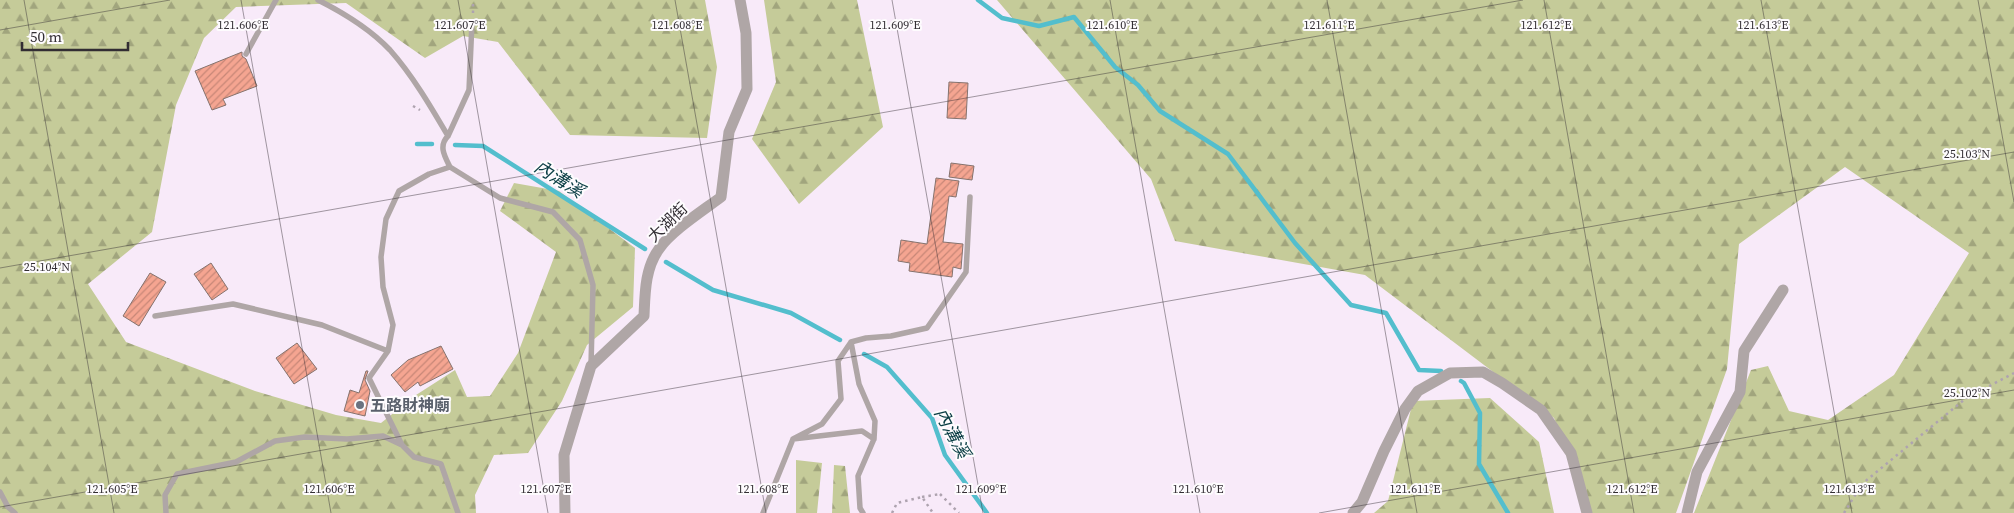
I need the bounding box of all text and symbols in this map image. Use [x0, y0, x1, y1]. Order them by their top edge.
text: 121.606°E [218, 17, 268, 33]
text: 121.607°E [435, 17, 485, 33]
text: 121.608°E [652, 17, 702, 33]
text: 121.609°E [870, 17, 920, 33]
text: 121.610°E [1087, 17, 1137, 33]
text: 121.611°E [1304, 17, 1354, 33]
text: 121.612°E [1521, 17, 1571, 33]
text: 121.613°E [1738, 17, 1788, 33]
scale bar [22, 20, 129, 52]
text: 50 m [30, 26, 62, 47]
text: 25.103°N [1944, 146, 1990, 162]
water label: 內溝溪 [530, 154, 591, 205]
street label: 大湖街 [642, 197, 692, 247]
text: 25.104°N [24, 259, 70, 275]
text: 25.102°N [1944, 385, 1990, 401]
place label: 五路財神廟 [370, 394, 450, 416]
marker: 五路財神廟 [354, 399, 366, 411]
water label: 內溝溪 [929, 403, 978, 465]
text: 121.605°E [87, 481, 137, 497]
text: 121.606°E [304, 481, 354, 497]
text: 121.607°E [521, 481, 571, 497]
text: 121.608°E [738, 481, 788, 497]
text: 121.609°E [956, 481, 1006, 497]
text: 121.610°E [1173, 481, 1223, 497]
text: 121.611°E [1390, 481, 1440, 497]
text: 121.612°E [1607, 481, 1657, 497]
text: 121.613°E [1824, 481, 1874, 497]

